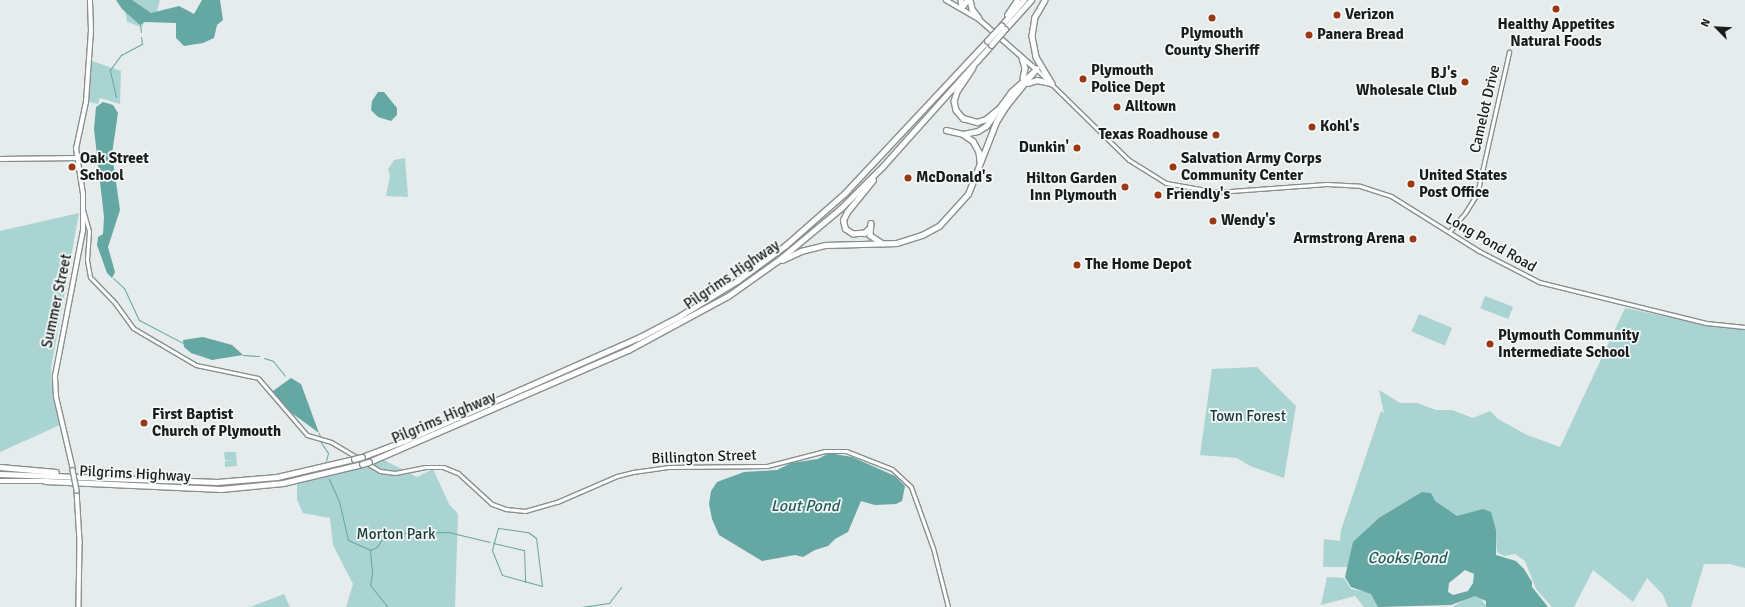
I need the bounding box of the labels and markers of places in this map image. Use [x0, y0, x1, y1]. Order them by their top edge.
marker: Healthy Appetites Natural Foods [1551, 4, 1561, 14]
place label: Verizon [1345, 6, 1394, 24]
marker: Verizon [1332, 10, 1342, 20]
marker: Plymouth County Sheriff [1207, 13, 1217, 23]
place label: Healthy Appetites Natural Foods [1497, 15, 1615, 50]
place label: Plymouth County Sheriff [1165, 24, 1259, 59]
place label: Panera Bread [1317, 26, 1404, 44]
marker: Panera Bread [1304, 30, 1314, 40]
place label: Plymouth Police Dept [1091, 61, 1165, 96]
place label: BJ's Wholesale Club [1356, 64, 1457, 99]
marker: Plymouth Police Dept [1078, 74, 1088, 84]
marker: BJ's Wholesale Club [1460, 77, 1470, 87]
place label: Alltown [1125, 98, 1176, 116]
marker: Alltown [1112, 102, 1122, 112]
place label: Kohl's [1320, 118, 1359, 136]
marker: Kohl's [1307, 122, 1317, 132]
place label: Texas Roadhouse [1099, 126, 1208, 144]
marker: Texas Roadhouse [1211, 130, 1221, 140]
place label: Dunkin' [1019, 139, 1069, 157]
marker: Dunkin' [1072, 143, 1082, 153]
place label: Oak Street School [80, 149, 149, 184]
place label: Salvation Army Corps Community Center [1181, 149, 1322, 184]
marker: Oak Street School [67, 162, 77, 172]
marker: Salvation Army Corps Community Center [1168, 162, 1178, 172]
place label: United States Post Office [1419, 166, 1507, 201]
place label: McDonald's [916, 169, 992, 187]
place label: Hilton Garden Inn Plymouth [1026, 169, 1117, 204]
marker: McDonald's [903, 173, 913, 183]
marker: United States Post Office [1406, 179, 1416, 189]
marker: Hilton Garden Inn Plymouth [1120, 182, 1130, 192]
place label: Friendly's [1166, 186, 1230, 204]
marker: Friendly's [1153, 190, 1163, 200]
place label: Wendy's [1221, 212, 1275, 230]
marker: Wendy's [1208, 216, 1218, 226]
place label: Armstrong Arena [1293, 230, 1405, 248]
marker: Armstrong Arena [1408, 234, 1418, 244]
place label: The Home Depot [1085, 256, 1191, 274]
marker: The Home Depot [1072, 260, 1082, 270]
place label: Plymouth Community Intermediate School [1498, 326, 1639, 361]
marker: Plymouth Community Intermediate School [1485, 339, 1495, 349]
place label: First Baptist Church of Plymouth [152, 405, 281, 440]
marker: First Baptist Church of Plymouth [139, 418, 149, 428]

